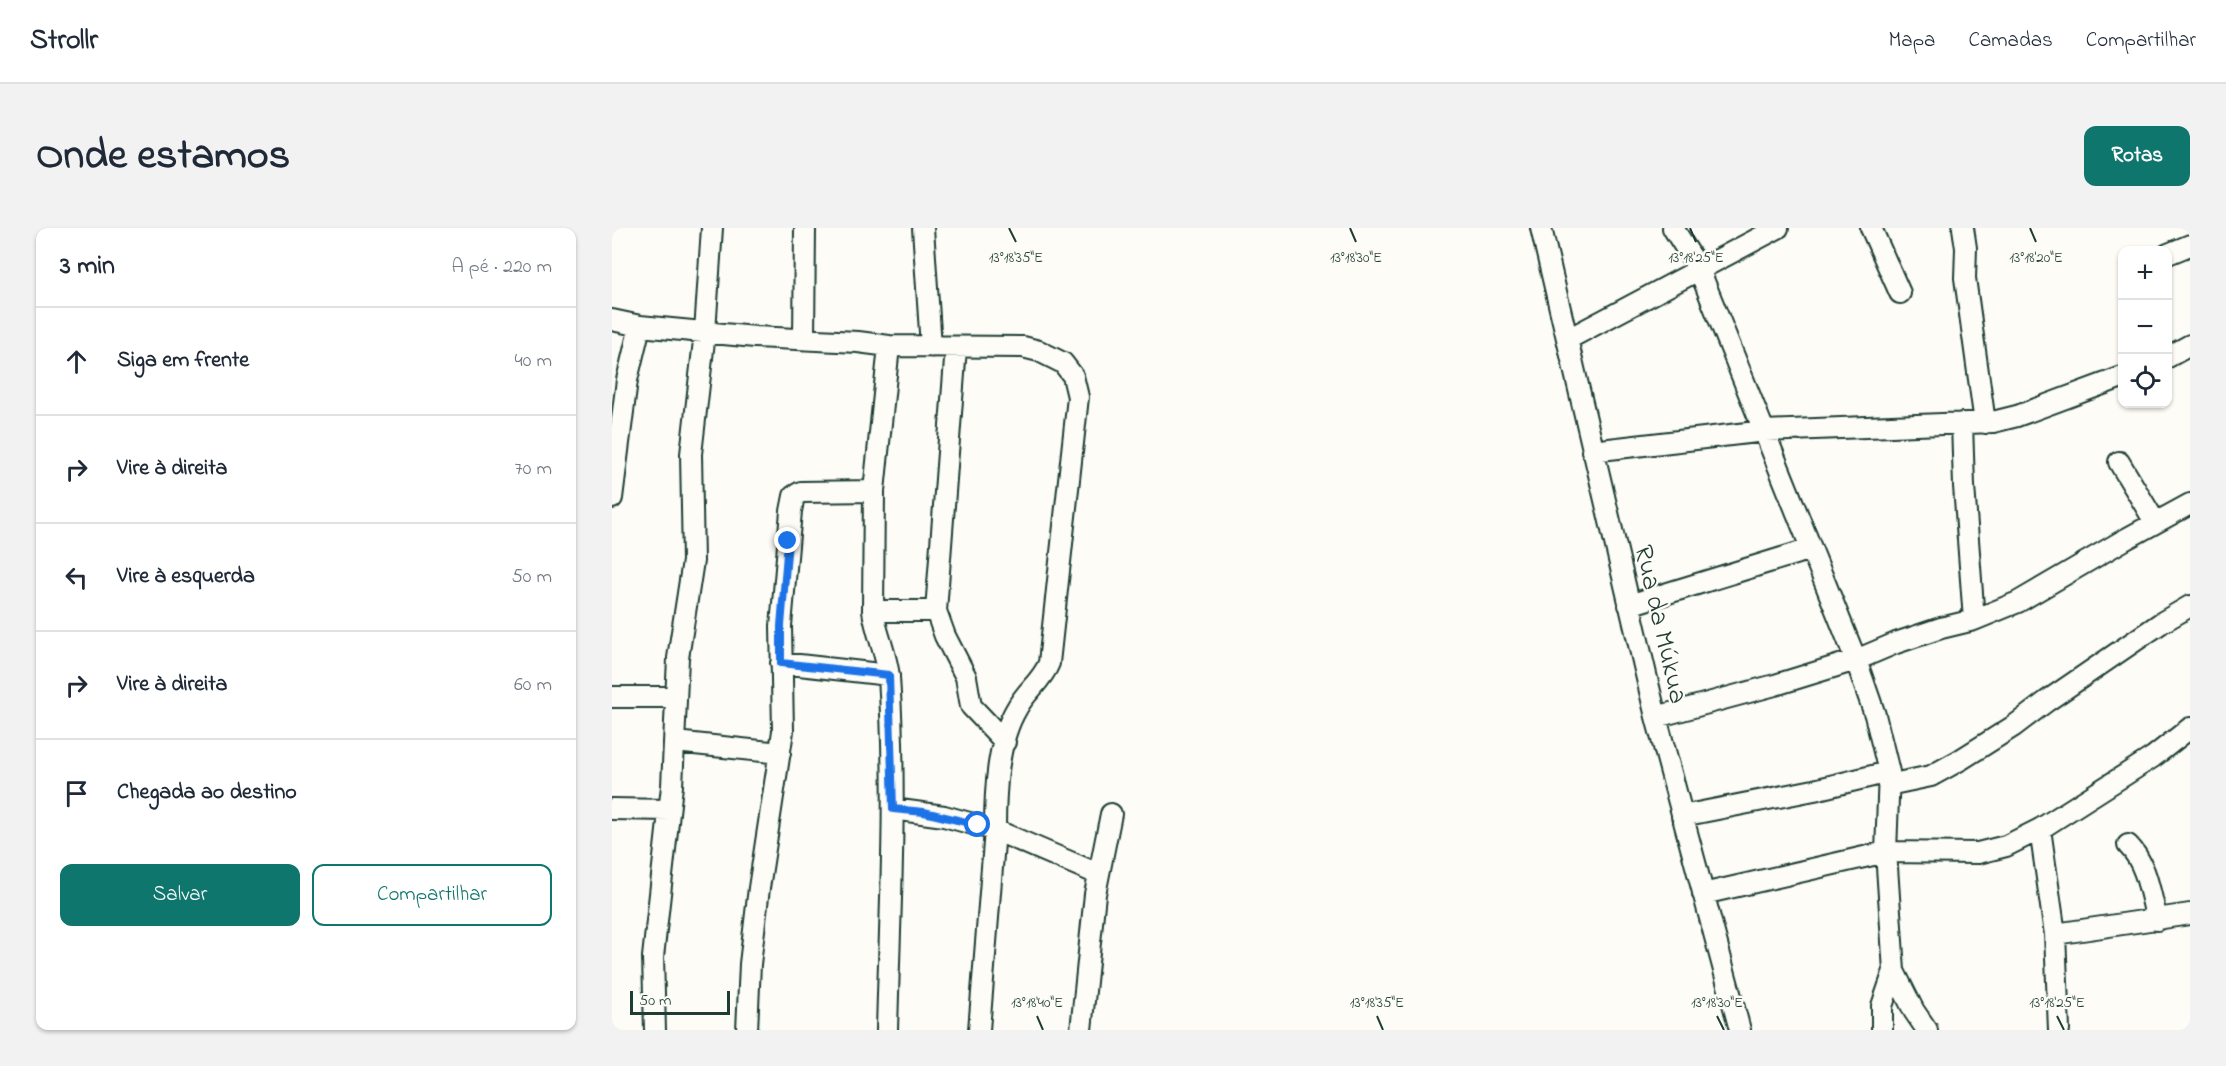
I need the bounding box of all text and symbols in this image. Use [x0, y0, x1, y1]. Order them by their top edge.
text: Strollr [30, 21, 98, 62]
text: Mapa [1889, 26, 1935, 56]
text: Camadas [1968, 26, 2053, 56]
text: Compartilhar [2086, 26, 2196, 56]
text: Onde estamos [36, 126, 290, 187]
button: Rotas [2084, 126, 2190, 186]
map controls [2118, 246, 2172, 408]
button: + [2118, 246, 2172, 300]
text: 13°18'35"E [989, 247, 1043, 269]
text: 13°18'30"E [1330, 247, 1382, 269]
text: 13°18'25"E [1668, 247, 1724, 269]
text: 13°18'20"E [2009, 247, 2063, 269]
text: 3 min [60, 248, 115, 286]
text: A pé · 220 m [452, 253, 552, 282]
button: − [2118, 300, 2172, 354]
icon: ahead [60, 345, 93, 378]
text: Siga em frente [117, 345, 249, 377]
text: 40 m [515, 347, 552, 376]
button: locate [2118, 354, 2172, 408]
icon: right [60, 453, 93, 486]
text: Vire à direita [117, 453, 227, 485]
text: 70 m [515, 455, 552, 484]
route end [774, 527, 800, 553]
street label: Rua da Múkua [1622, 541, 1697, 708]
icon: left [60, 561, 93, 594]
text: Vire à esquerda [117, 561, 255, 593]
text: 50 m [511, 563, 552, 592]
icon: right [60, 669, 93, 702]
text: Vire à direita [117, 669, 227, 701]
text: 60 m [514, 671, 552, 700]
icon: arrive [60, 777, 93, 810]
text: Chegada ao destino [117, 777, 297, 809]
route start [964, 811, 990, 837]
button: Salvar [60, 864, 300, 926]
button: Compartilhar [312, 864, 552, 926]
scale bar [630, 988, 730, 1016]
text: 50 m [639, 989, 671, 1013]
text: 13°18'40"E [1011, 992, 1063, 1014]
text: 13°18'35"E [1350, 992, 1404, 1014]
text: 13°18'30"E [1691, 992, 1743, 1014]
text: 13°18'25"E [2029, 992, 2085, 1014]

